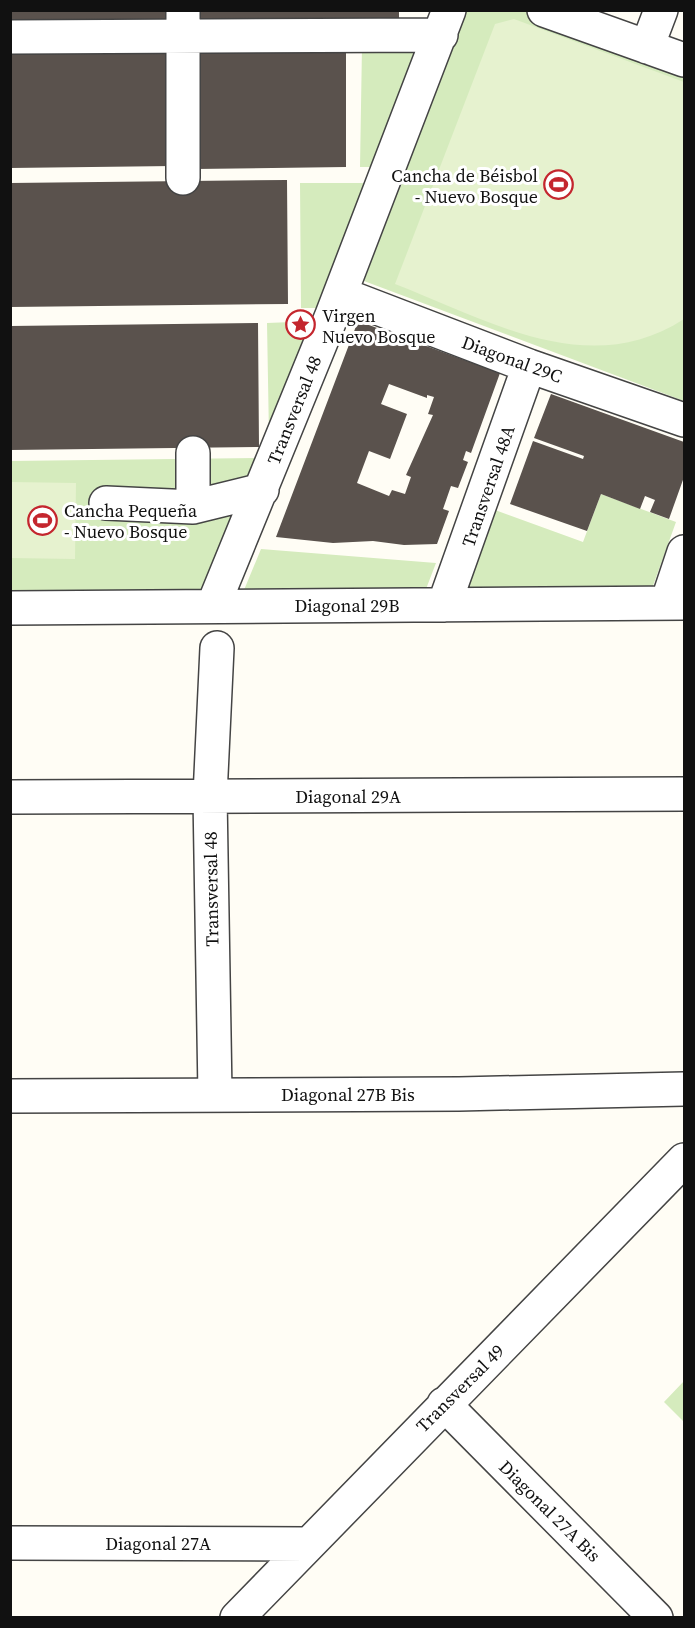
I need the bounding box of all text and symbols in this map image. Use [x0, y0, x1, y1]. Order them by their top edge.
place label: Cancha de Béisbol - Nuevo Bosque [391, 163, 538, 209]
sports icon: Cancha de Béisbol - Nuevo Bosque [543, 169, 575, 201]
place label: Virgen Nuevo Bosque [322, 303, 436, 349]
place icon: Virgen Nuevo Bosque [285, 309, 317, 341]
street label: Diagonal 29C [458, 329, 566, 389]
street label: Transversal 48 [261, 352, 327, 468]
street label: Transversal 48A [455, 422, 521, 550]
place label: Cancha Pequeña - Nuevo Bosque [64, 498, 198, 544]
sports icon: Cancha Pequeña - Nuevo Bosque [27, 504, 59, 536]
street label: Diagonal 29B [294, 593, 400, 618]
street label: Diagonal 29A [295, 784, 401, 809]
street label: Transversal 48 [197, 831, 225, 947]
street label: Diagonal 27B Bis [281, 1082, 415, 1107]
street label: Transversal 49 [410, 1338, 510, 1438]
street label: Diagonal 27A Bis [494, 1455, 606, 1567]
street label: Diagonal 27A [105, 1531, 211, 1556]

